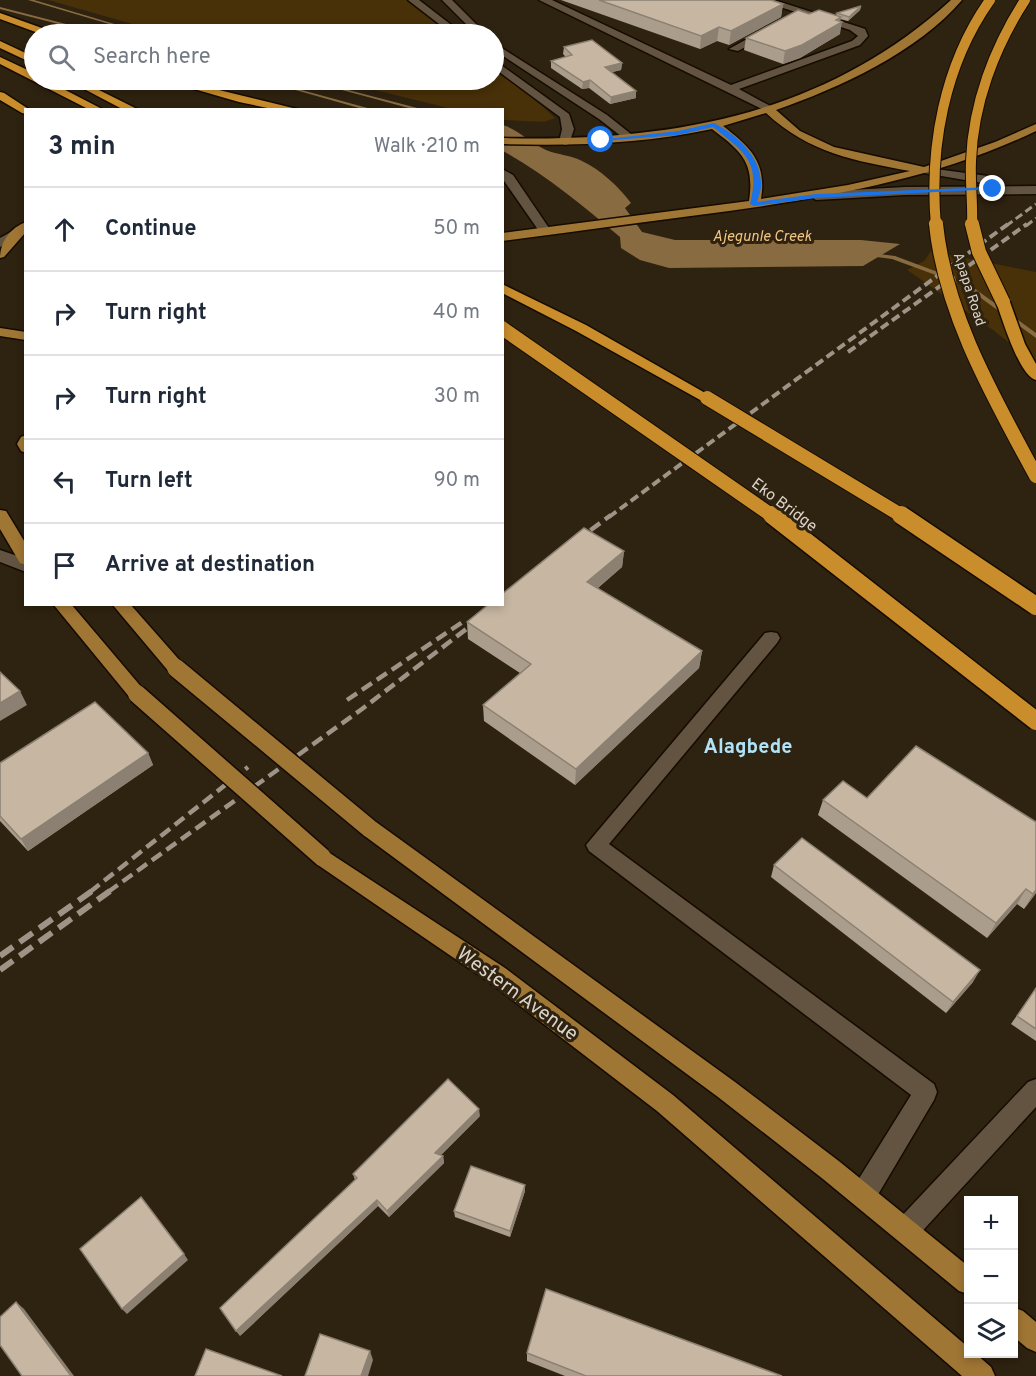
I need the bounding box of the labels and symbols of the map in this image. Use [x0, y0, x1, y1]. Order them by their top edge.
route start [587, 126, 613, 152]
route end [979, 175, 1005, 201]
water label: Ajegunle Creek [712, 228, 812, 247]
street label: Apapa Road [949, 251, 988, 328]
street label: Eko Bridge [747, 474, 821, 537]
district label: Alagbede [704, 735, 792, 761]
street label: Western Avenue [451, 942, 583, 1048]

